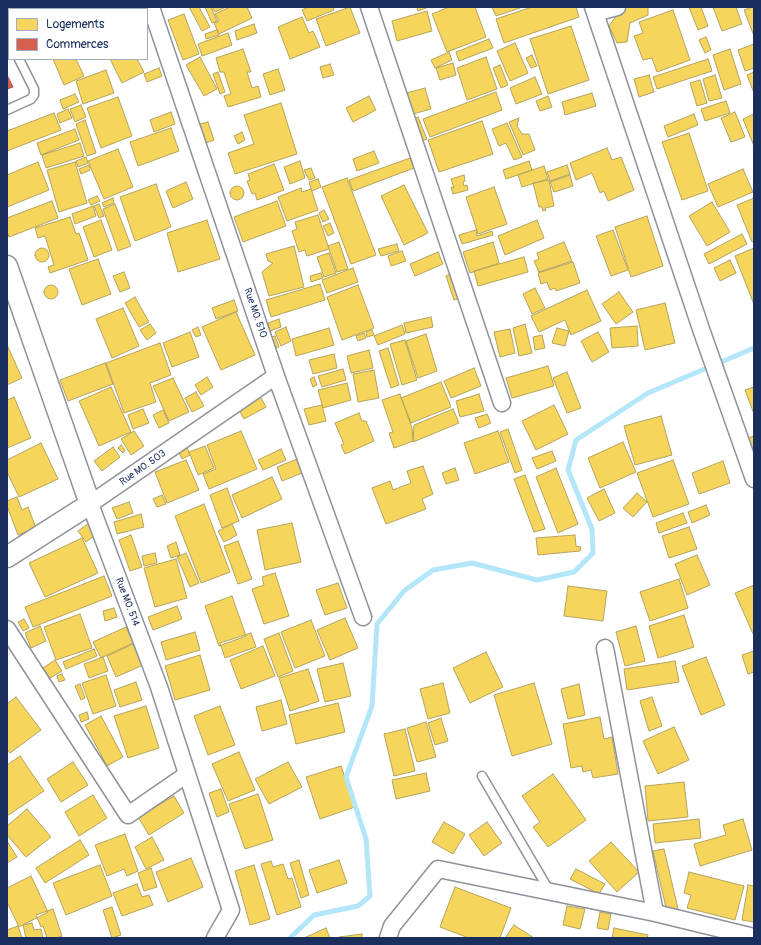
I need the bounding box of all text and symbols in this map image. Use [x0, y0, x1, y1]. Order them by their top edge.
legend [8, 8, 148, 60]
text: Logements [46, 17, 104, 32]
text: Commerces [46, 37, 108, 52]
street label: Rue MO. 510 [241, 286, 269, 340]
street label: Rue MO. 503 [118, 448, 168, 488]
street label: Rue MO. 514 [112, 576, 142, 628]

